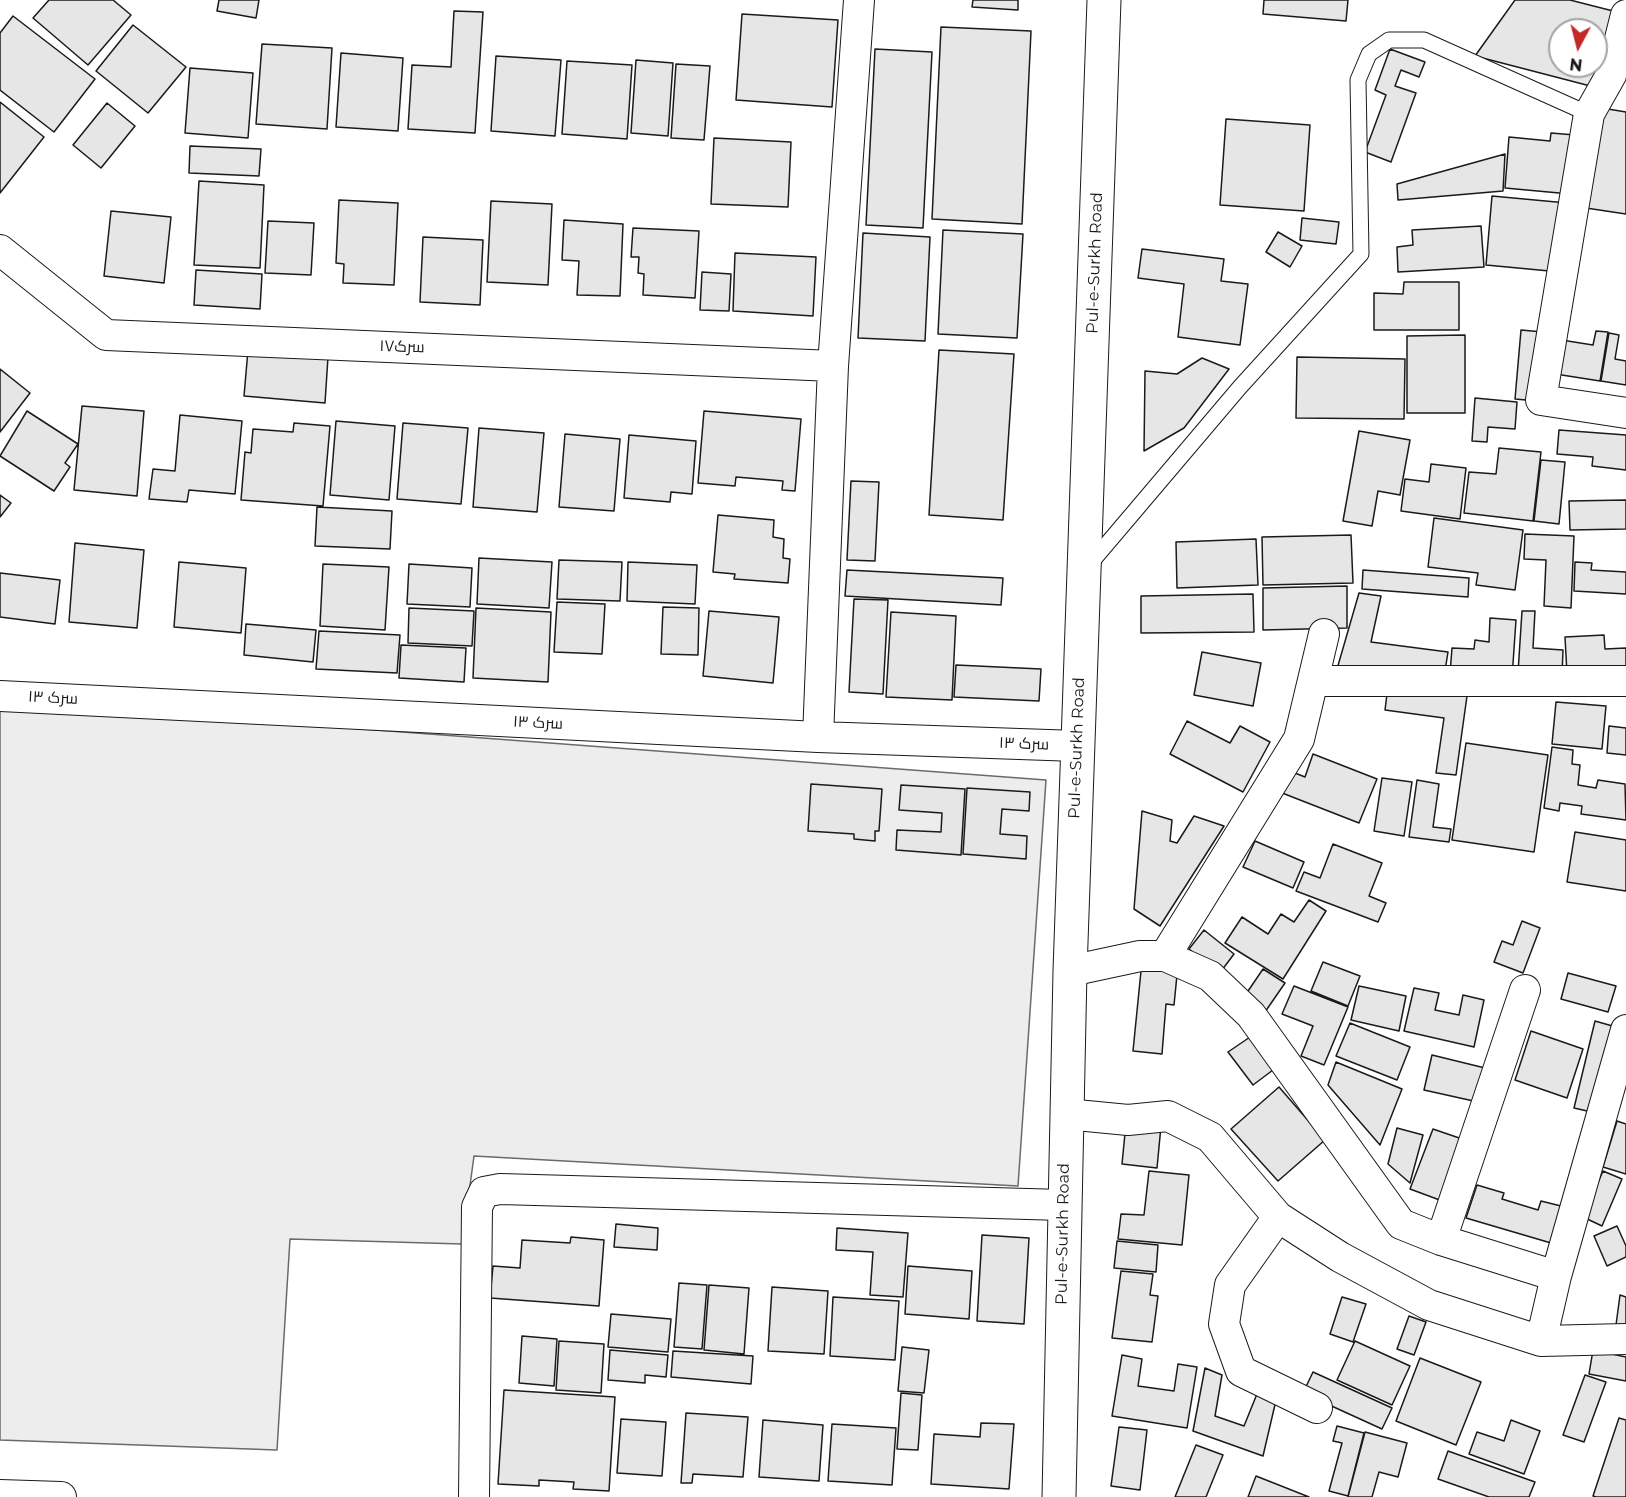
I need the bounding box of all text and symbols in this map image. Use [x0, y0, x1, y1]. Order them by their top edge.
north arrow [1548, 18, 1608, 78]
text: N [1568, 54, 1584, 75]
street label: Pul-e-Surkh Road [1083, 192, 1107, 334]
street label: سرک۱۷ [379, 337, 425, 357]
street label: Pul-e-Surkh Road [1065, 677, 1089, 819]
street label: سرک ۱۳ [27, 687, 79, 709]
street label: سرک ۱۳ [512, 712, 564, 734]
street label: سرک ۱۳ [999, 734, 1049, 754]
street label: Pul-e-Surkh Road [1052, 1163, 1074, 1305]

